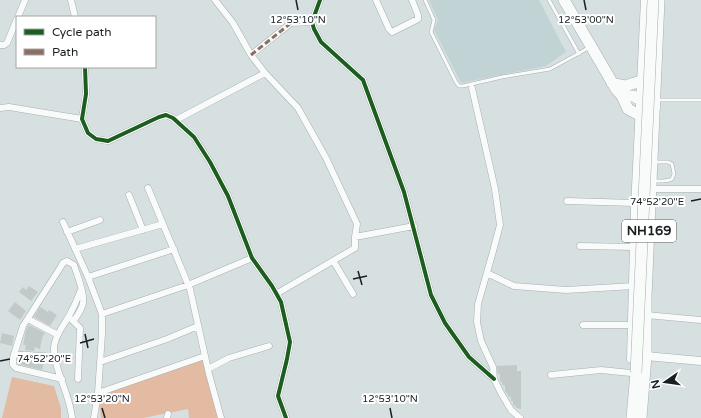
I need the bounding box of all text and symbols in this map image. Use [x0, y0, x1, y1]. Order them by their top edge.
text: 12°53'10"N [270, 14, 326, 26]
text: 12°53'00"N [558, 14, 614, 26]
legend [16, 16, 156, 68]
text: Cycle path [52, 25, 111, 39]
text: Path [52, 45, 78, 59]
text: 74°52'20"E [630, 196, 684, 208]
road number: NH169 [622, 220, 676, 242]
text: 74°52'20"E [17, 353, 71, 365]
north arrow [645, 362, 685, 402]
text: N [648, 378, 663, 390]
text: 12°53'20"N [74, 393, 130, 405]
text: 12°53'10"N [362, 393, 418, 405]

